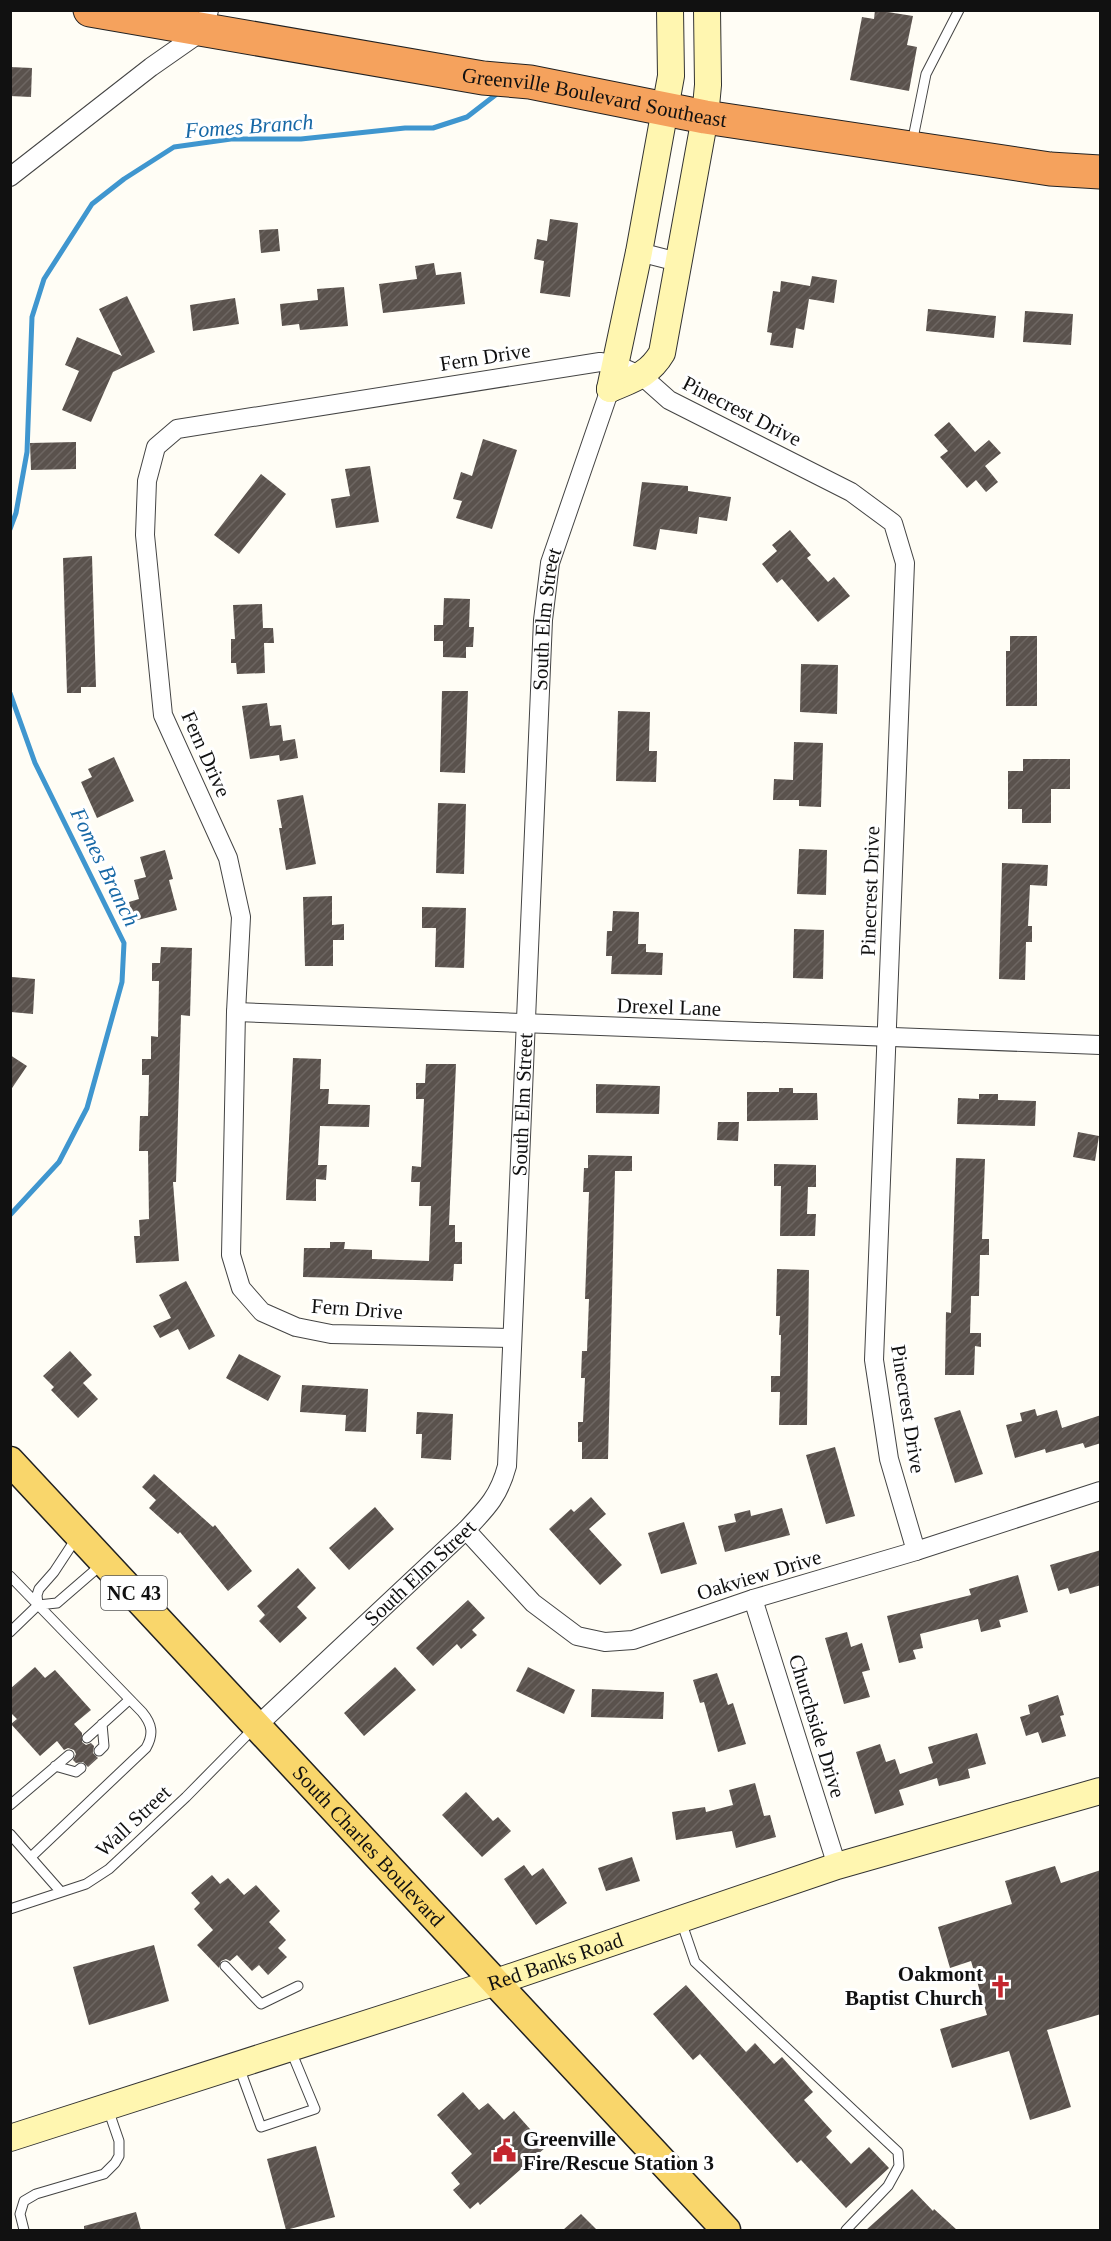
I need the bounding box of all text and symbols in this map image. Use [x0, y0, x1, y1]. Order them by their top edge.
street label: Greenville Boulevard Southeast [460, 63, 728, 132]
water label: Fomes Branch [183, 109, 314, 143]
street label: Fern Drive [438, 338, 532, 376]
street label: Pinecrest Drive [679, 371, 805, 451]
street label: South Elm Street [528, 544, 566, 691]
street label: Fern Drive [176, 707, 236, 801]
water label: Fomes Branch [65, 803, 144, 930]
street label: Pinecrest Drive [856, 826, 884, 956]
street label: Drexel Lane [616, 993, 722, 1021]
street label: South Elm Street [507, 1032, 537, 1177]
street label: Fern Drive [310, 1294, 404, 1324]
street label: Pinecrest Drive [886, 1343, 930, 1475]
street label: South Elm Street [359, 1515, 481, 1631]
street label: Oakview Drive [694, 1545, 824, 1605]
road number: NC 43 [101, 1576, 167, 1610]
street label: Churchside Drive [784, 1651, 850, 1801]
street label: South Charles Boulevard [288, 1760, 450, 1932]
street label: Wall Street [91, 1780, 175, 1862]
street label: Red Banks Road [485, 1928, 626, 1996]
place label: Oakmont Baptist Church [845, 1962, 983, 2010]
church icon: Oakmont Baptist Church [988, 1973, 1014, 1999]
place label: Greenville Fire/Rescue Station 3 [523, 2127, 714, 2175]
public building icon: Greenville Fire/Rescue Station 3 [492, 2138, 518, 2164]

